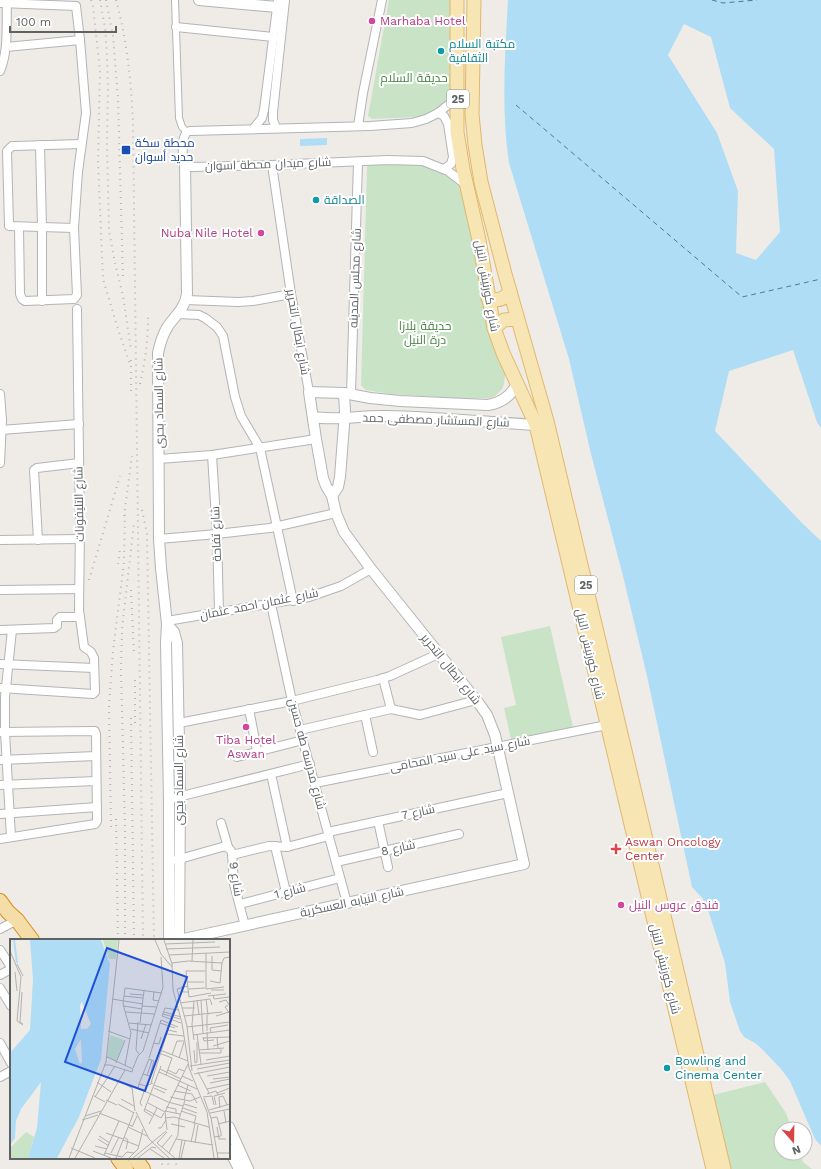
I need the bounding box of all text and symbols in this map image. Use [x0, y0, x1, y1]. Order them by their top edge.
scale bar [10, 8, 116, 34]
place label: Marhaba Hotel [380, 14, 466, 28]
text: 100 m [16, 15, 51, 29]
marker: Marhaba Hotel [367, 16, 377, 26]
place label: مكتبة السلام الثقافية [449, 37, 515, 65]
marker: مكتبة السلام الثقافية [436, 46, 446, 56]
park label: حديقة السلام [380, 71, 448, 86]
road number: 25 [447, 90, 469, 108]
place label: محطة سكة حديد أسوان [135, 136, 195, 164]
marker: محطة سكة حديد أسوان [120, 144, 132, 156]
street label: شارع ميدان محطة اسوان [205, 155, 332, 174]
place label: الصداقة [324, 193, 365, 207]
marker: الصداقة [311, 195, 321, 205]
place label: Nuba Nile Hotel [161, 226, 253, 240]
marker: Nuba Nile Hotel [256, 228, 266, 238]
street label: شارع مجلس المدينه [346, 228, 365, 328]
street label: شارع كورنيش النيل [471, 239, 502, 333]
street label: شارع ابطال التحرير [282, 287, 312, 376]
park label: حديقة بلازا درة النيل [399, 319, 451, 347]
street label: شارع السماد بحرى [151, 358, 168, 448]
street label: شارع المستشار مصطفى حمد [362, 410, 510, 431]
street label: شارع التليفونات [71, 466, 88, 542]
street label: شارع تفاحة [208, 506, 225, 562]
road number: 25 [575, 576, 597, 594]
street label: شارع عثمان احمد عثمان [199, 586, 320, 623]
street label: شارع كورنيش النيل [572, 607, 607, 701]
street label: شارع ابطال التحرير [417, 630, 484, 708]
street label: شارع مدرسه طه حسين [284, 697, 329, 811]
marker: Tiba Hotel Aswan [241, 722, 251, 732]
place label: Tiba Hotel Aswan [216, 733, 276, 761]
street label: شارع سيد على سيد المحامى [389, 733, 532, 775]
street label: شارع السماد بحرى [172, 735, 187, 825]
street label: شارع 7 [400, 802, 436, 823]
place label: Aswan Oncology Center [625, 835, 722, 863]
street label: شارع 8 [379, 837, 417, 860]
marker: Aswan Oncology Center [610, 843, 622, 855]
street label: شارع 9 [225, 861, 246, 897]
street label: شارع 1 [273, 880, 308, 903]
street label: شارع النيابه العسكرية [299, 884, 405, 921]
place label: فندق عروس النيل [629, 898, 719, 912]
marker: فندق عروس النيل [616, 900, 626, 910]
street label: شارع كورنيش النيل [646, 922, 683, 1016]
inset map [10, 939, 230, 1159]
place label: Bowling and Cinema Center [675, 1054, 762, 1082]
marker: Bowling and Cinema Center [662, 1063, 672, 1073]
north arrow [773, 1121, 813, 1161]
text: N [790, 1142, 802, 1157]

